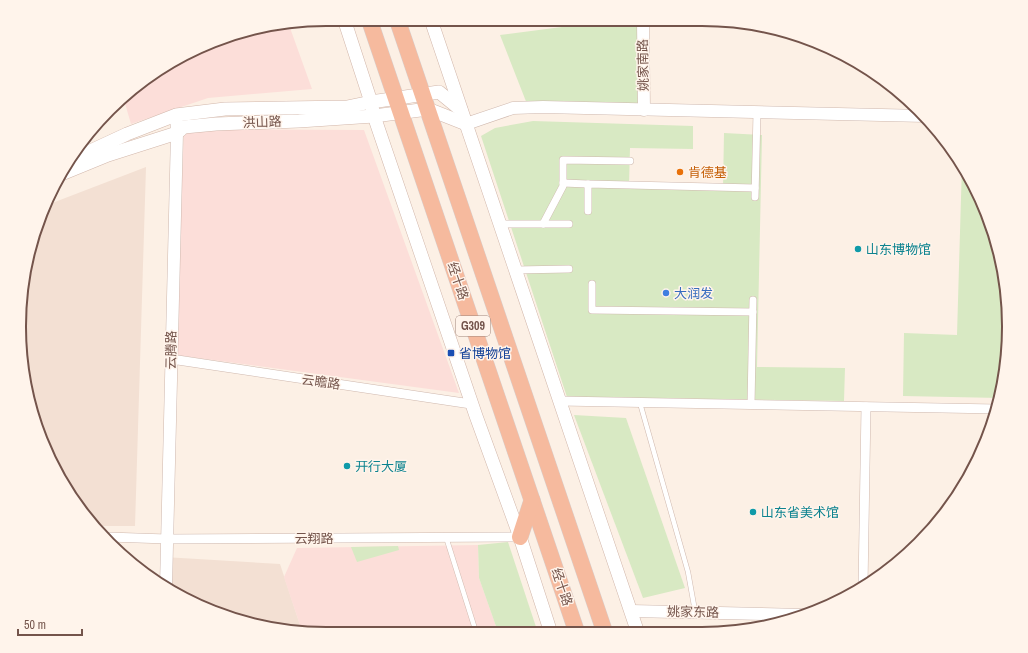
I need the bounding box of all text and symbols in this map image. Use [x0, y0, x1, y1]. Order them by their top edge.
street label: 姚家南路 [634, 39, 652, 91]
street label: 洪山路 [242, 113, 282, 131]
place label: 肯德基 [688, 164, 727, 181]
marker: 肯德基 [675, 167, 685, 177]
place label: 山东博物馆 [866, 241, 931, 258]
marker: 山东博物馆 [853, 244, 863, 254]
street label: 经十路 [444, 260, 472, 302]
place label: 大润发 [674, 285, 713, 302]
marker: 大润发 [661, 288, 671, 298]
road number: G309 [456, 316, 490, 336]
street label: 云腾路 [162, 330, 180, 370]
place label: 省博物馆 [459, 345, 511, 362]
marker: 省博物馆 [446, 348, 456, 358]
street label: 云瞻路 [300, 371, 342, 393]
place label: 开行大厦 [355, 458, 407, 475]
marker: 开行大厦 [342, 461, 352, 471]
place label: 山东省美术馆 [761, 504, 839, 521]
marker: 山东省美术馆 [748, 507, 758, 517]
street label: 云翔路 [294, 530, 334, 547]
street label: 经十路 [548, 566, 576, 608]
street label: 姚家东路 [667, 603, 719, 621]
scale bar [18, 611, 82, 637]
text: 50 m [24, 617, 46, 633]

